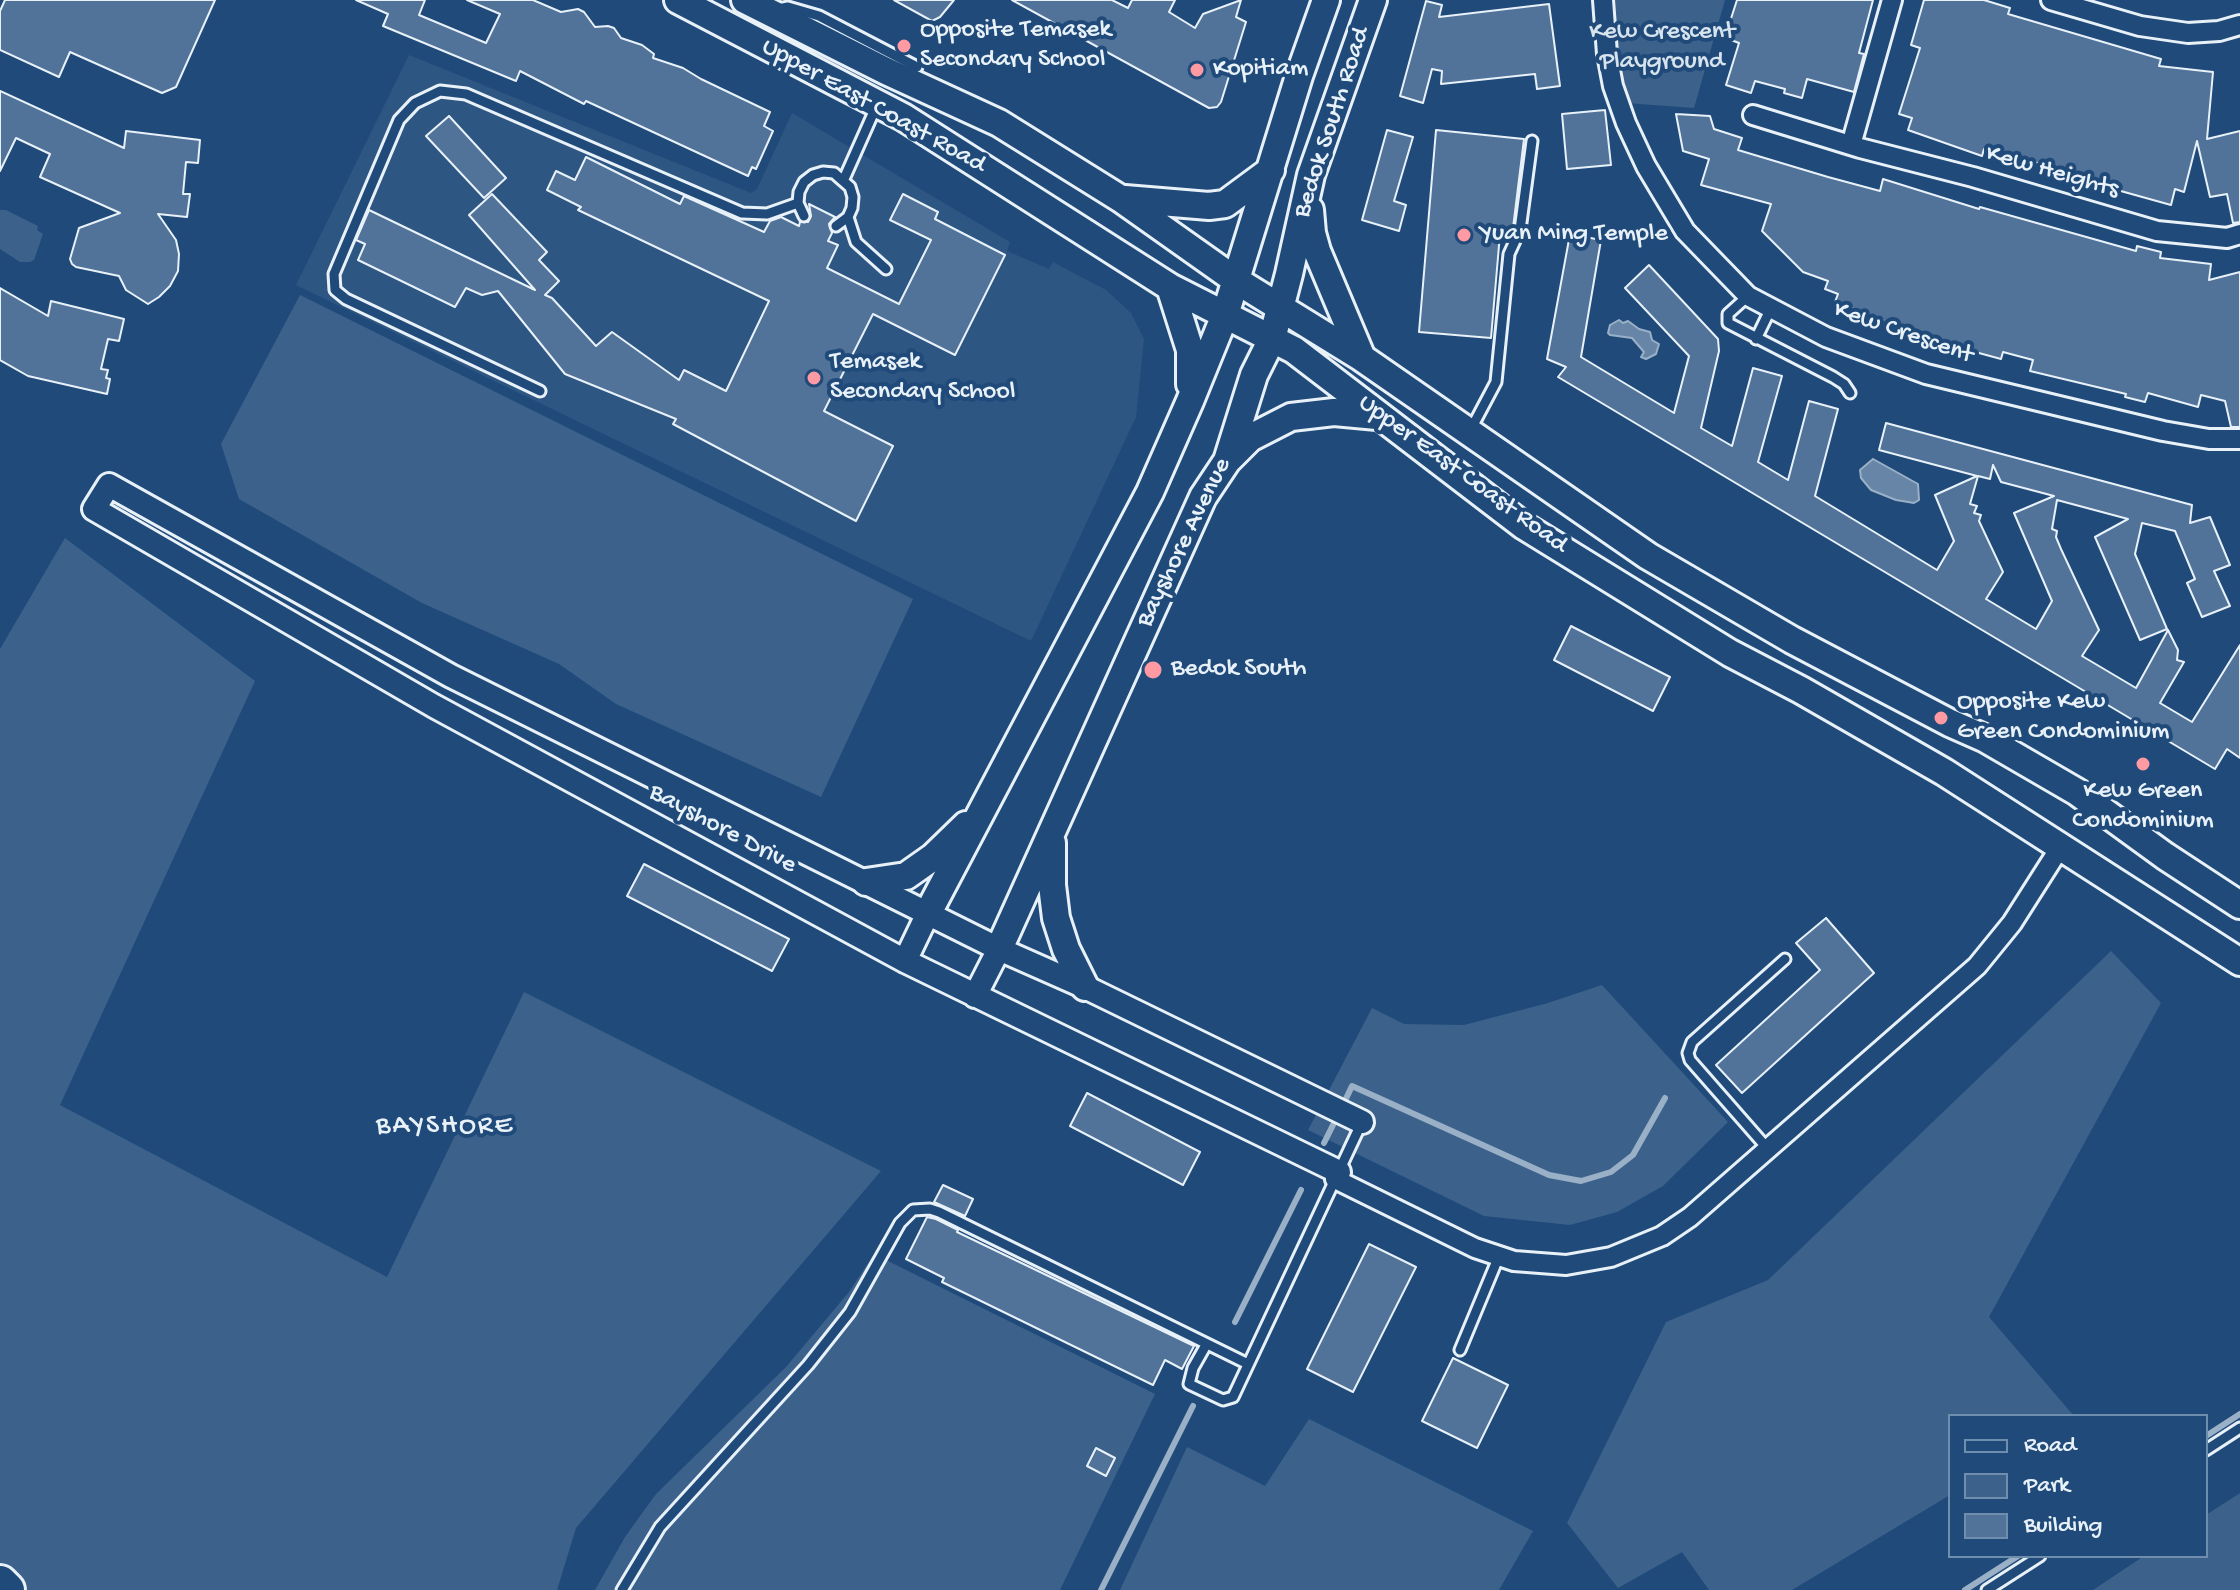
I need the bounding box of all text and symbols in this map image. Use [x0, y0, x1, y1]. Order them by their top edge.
place label: Opposite Temasek Secondary School [920, 15, 1111, 76]
park label: Kew Crescent Playground [1589, 17, 1735, 78]
street label: Bedok South Road [1287, 24, 1379, 222]
street label: Upper East Coast Road [755, 32, 991, 182]
marker: Opposite Temasek Secondary School [895, 37, 913, 55]
place label: Kopitiam [1213, 54, 1308, 86]
marker: Kopitiam [1188, 61, 1206, 79]
street label: Kew Heights [1982, 139, 2122, 207]
place label: Yuan Ming Temple [1480, 219, 1668, 251]
marker: Yuan Ming Temple [1455, 226, 1473, 244]
street label: Kew Crescent [1829, 296, 1977, 372]
place label: Temasek Secondary School [830, 347, 1016, 408]
marker: Temasek Secondary School [805, 369, 823, 387]
street label: Upper East Coast Road [1351, 388, 1573, 562]
street label: Bayshore Avenue [1131, 453, 1239, 633]
place label: Bedok South [1171, 654, 1307, 686]
marker: Bedok South [1142, 659, 1164, 681]
place label: Opposite Kew Green Condominium [1957, 687, 2169, 748]
marker: Opposite Kew Green Condominium [1932, 709, 1950, 727]
marker: Kew Green Condominium [2134, 755, 2152, 773]
place label: Kew Green Condominium [2072, 776, 2214, 838]
street label: Bayshore Drive [643, 778, 801, 882]
district label: BAYSHORE [376, 1111, 514, 1145]
legend [1948, 1414, 2208, 1558]
text: Road [2024, 1432, 2076, 1461]
text: Park [2024, 1472, 2070, 1501]
text: Building [2024, 1512, 2102, 1541]

